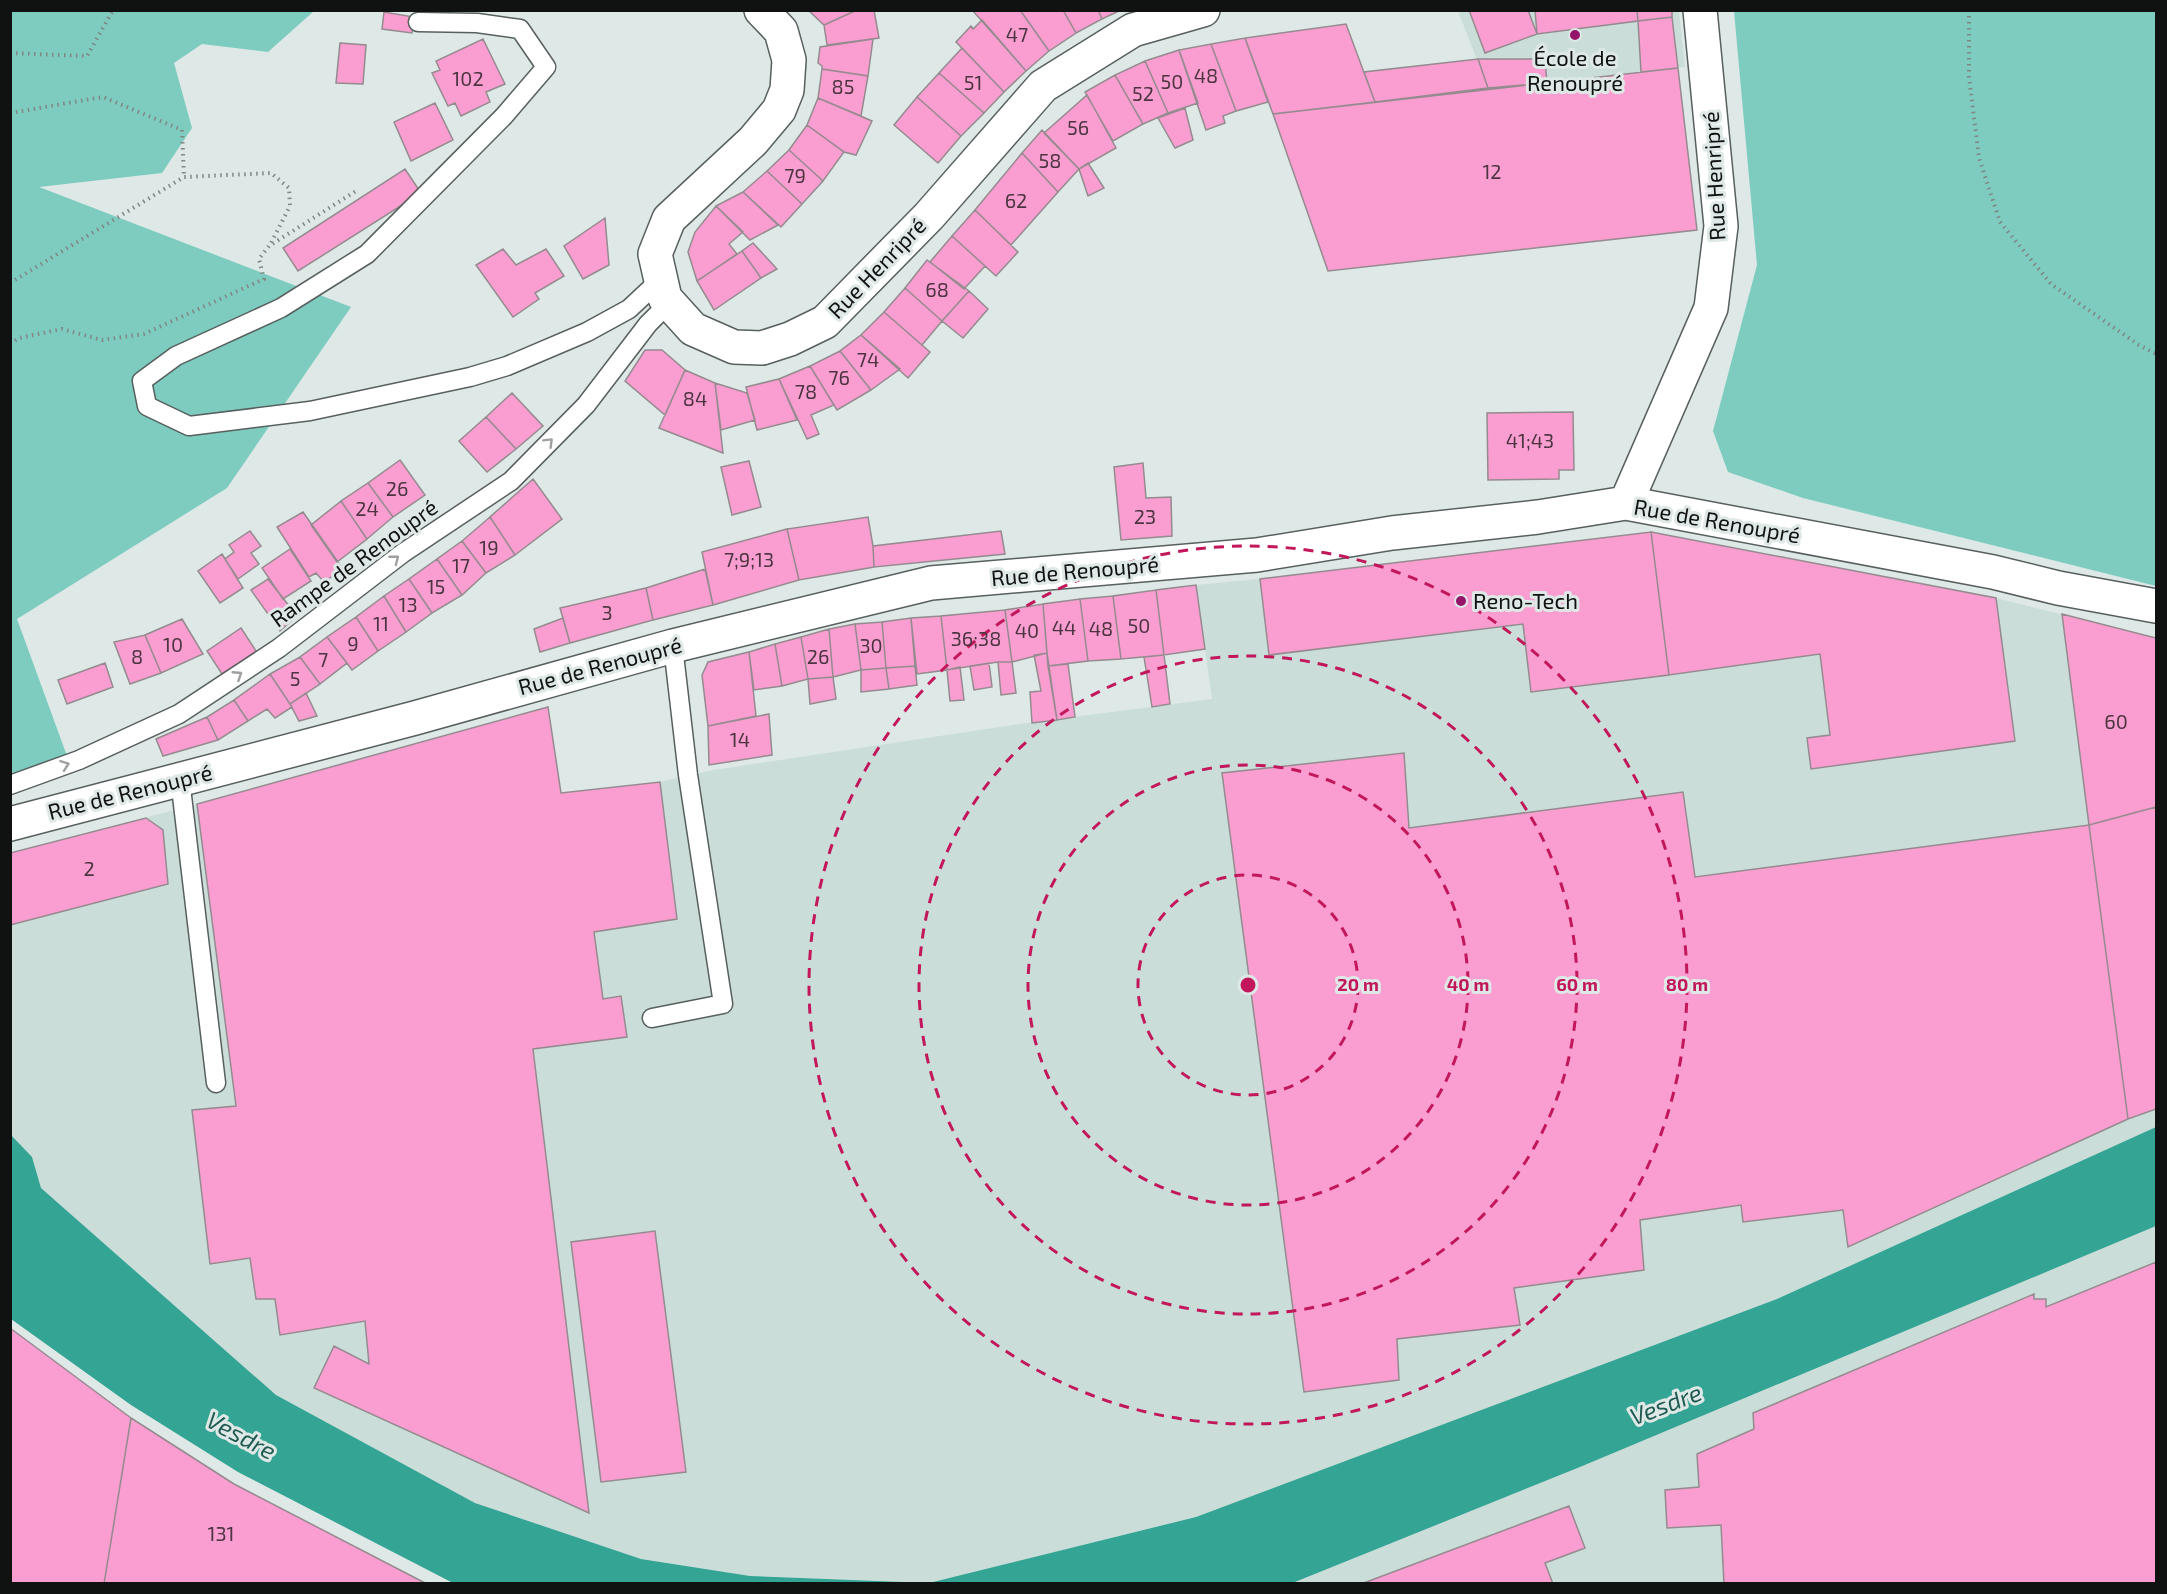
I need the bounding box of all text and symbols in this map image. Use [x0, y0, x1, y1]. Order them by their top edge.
house number: 47 [1006, 22, 1028, 46]
marker: École de Renoupré [1568, 28, 1582, 42]
place label: École de Renoupré [1527, 44, 1623, 95]
house number: 48 [1194, 63, 1218, 87]
house number: 102 [452, 66, 484, 90]
house number: 50 [1161, 69, 1183, 93]
house number: 51 [964, 70, 982, 94]
house number: 85 [832, 74, 854, 98]
house number: 52 [1132, 81, 1154, 105]
street label: Rue Henripré [1697, 111, 1729, 241]
house number: 56 [1067, 115, 1089, 139]
house number: 58 [1039, 148, 1061, 172]
house number: 12 [1482, 159, 1502, 183]
house number: 79 [784, 163, 806, 187]
house number: 62 [1005, 188, 1027, 212]
street label: Rue Henripré [822, 212, 931, 323]
house number: 68 [925, 277, 949, 301]
house number: 74 [857, 347, 879, 371]
house number: 76 [828, 365, 850, 389]
house number: 78 [795, 379, 817, 403]
house number: 84 [683, 386, 707, 410]
house number: 41;43 [1506, 428, 1554, 452]
one-way arrow [542, 439, 553, 450]
house number: 26 [386, 476, 408, 500]
street label: Rampe de Renoupré [265, 493, 442, 631]
street label: Rue de Renoupré [1632, 493, 1802, 547]
house number: 24 [355, 496, 379, 520]
house number: 23 [1134, 504, 1156, 528]
house number: 19 [479, 535, 499, 559]
house number: 7;9;13 [724, 547, 774, 571]
street label: Rue de Renoupré [990, 550, 1160, 590]
house number: 17 [452, 553, 470, 577]
one-way arrow [388, 556, 399, 567]
house number: 15 [427, 574, 445, 598]
place label: Reno-Tech [1473, 587, 1578, 613]
house number: 13 [398, 592, 418, 616]
marker: Reno-Tech [1454, 594, 1468, 608]
house number: 3 [601, 600, 613, 624]
house number: 11 [373, 611, 389, 635]
house number: 50 [1128, 613, 1150, 637]
house number: 44 [1052, 615, 1076, 639]
house number: 48 [1089, 616, 1113, 640]
house number: 40 [1015, 618, 1039, 642]
house number: 36;38 [951, 626, 1001, 650]
house number: 9 [347, 631, 359, 655]
street label: Rue de Renoupré [515, 631, 684, 699]
house number: 10 [163, 632, 183, 656]
house number: 30 [859, 633, 883, 657]
house number: 8 [131, 644, 143, 668]
house number: 26 [807, 644, 829, 668]
house number: 7 [318, 647, 328, 671]
house number: 5 [290, 666, 300, 690]
one-way arrow [232, 671, 242, 683]
house number: 60 [2104, 709, 2128, 733]
house number: 14 [730, 727, 750, 751]
street label: Rue de Renoupré [45, 758, 215, 824]
one-way arrow [60, 759, 70, 772]
house number: 2 [83, 856, 95, 880]
text: 20 m [1337, 973, 1379, 995]
text: 40 m [1447, 973, 1489, 995]
text: 60 m [1556, 973, 1598, 995]
text: 80 m [1666, 973, 1708, 995]
centre of rings [1238, 975, 1258, 995]
water label: Vesdre [1625, 1377, 1706, 1431]
water label: Vesdre [202, 1404, 282, 1465]
house number: 131 [207, 1521, 235, 1545]

